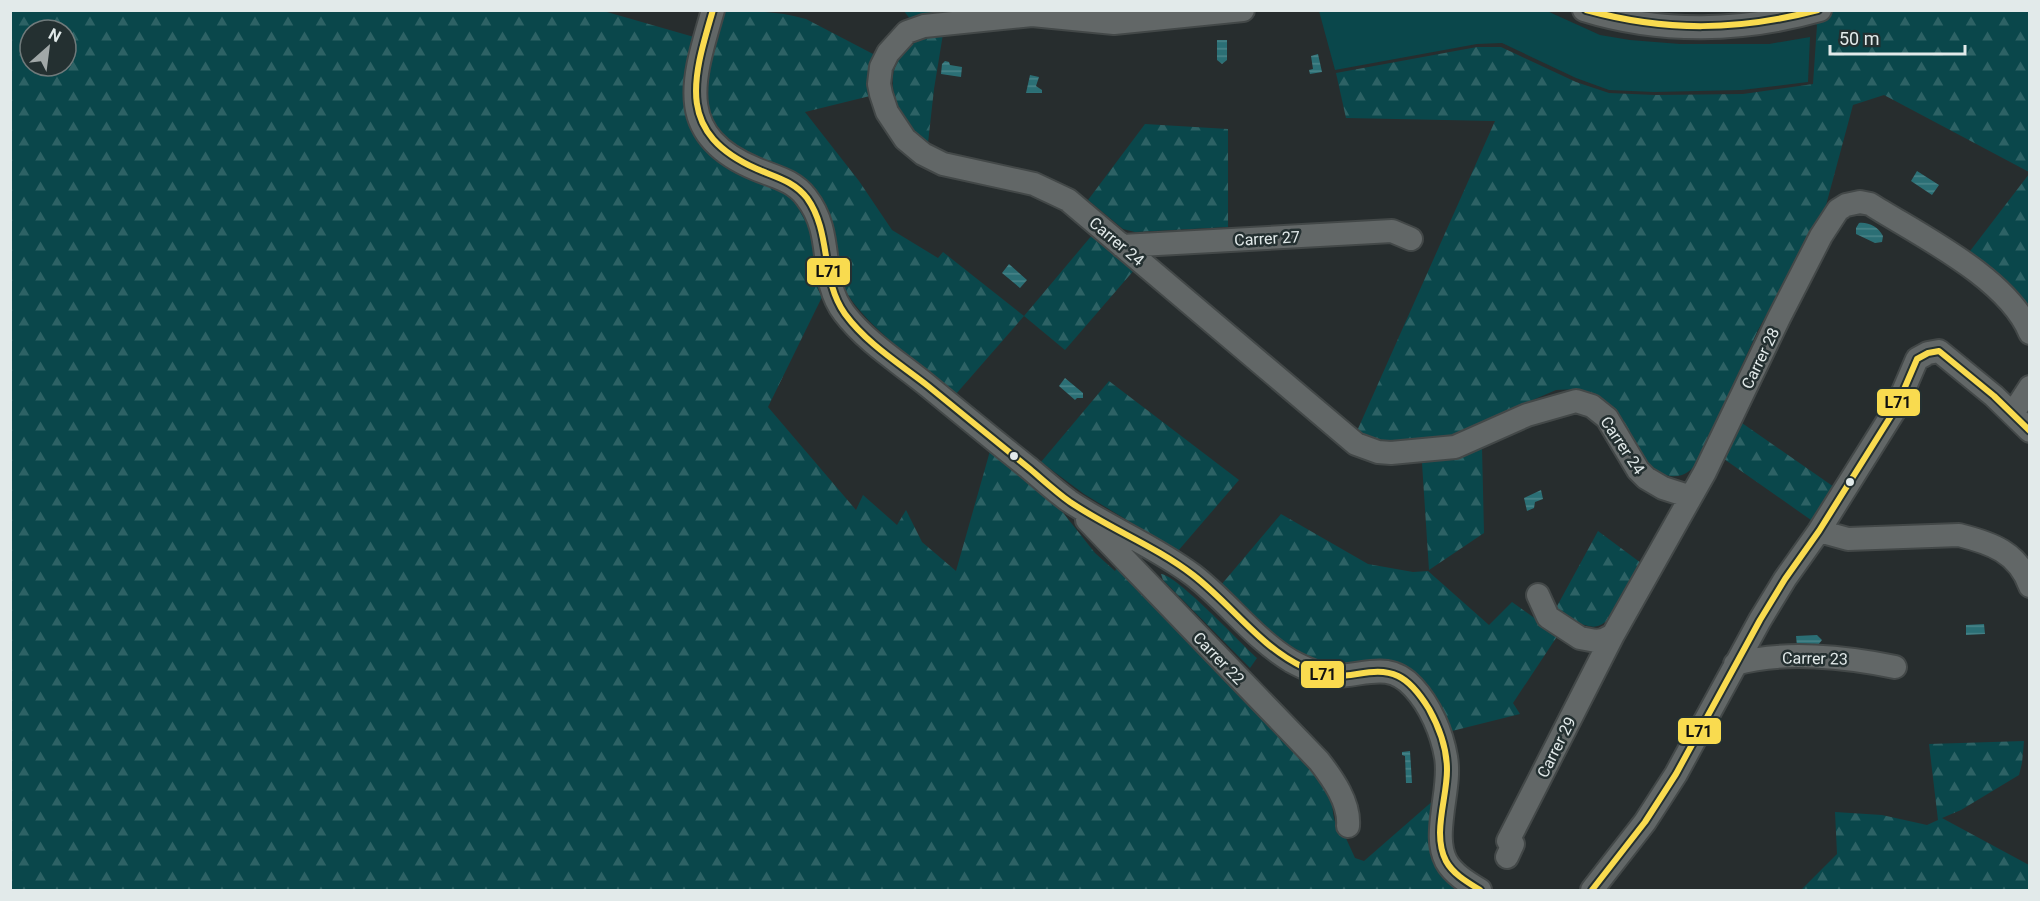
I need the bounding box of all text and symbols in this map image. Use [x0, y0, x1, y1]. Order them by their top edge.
north arrow [18, 18, 78, 78]
scale bar [1830, 18, 1965, 56]
text: N [45, 24, 64, 46]
text: 50 m [1839, 28, 1879, 49]
street label: Carrer 24 [1085, 213, 1148, 270]
street label: Carrer 27 [1234, 227, 1300, 250]
line badge: L71 [806, 257, 851, 286]
text: L71 [815, 262, 843, 281]
street label: Carrer 28 [1738, 325, 1783, 392]
line badge: L71 [1876, 388, 1921, 417]
text: L71 [1884, 393, 1912, 412]
street label: Carrer 24 [1596, 413, 1649, 478]
unlabelled marker [1008, 450, 1020, 462]
unlabelled marker [1844, 476, 1856, 488]
street label: Carrer 22 [1189, 628, 1248, 689]
street label: Carrer 23 [1782, 648, 1848, 669]
line badge: L71 [1300, 660, 1345, 689]
text: L71 [1309, 665, 1337, 684]
street label: Carrer 29 [1533, 714, 1580, 781]
line badge: L71 [1677, 717, 1722, 745]
text: L71 [1685, 722, 1713, 741]

